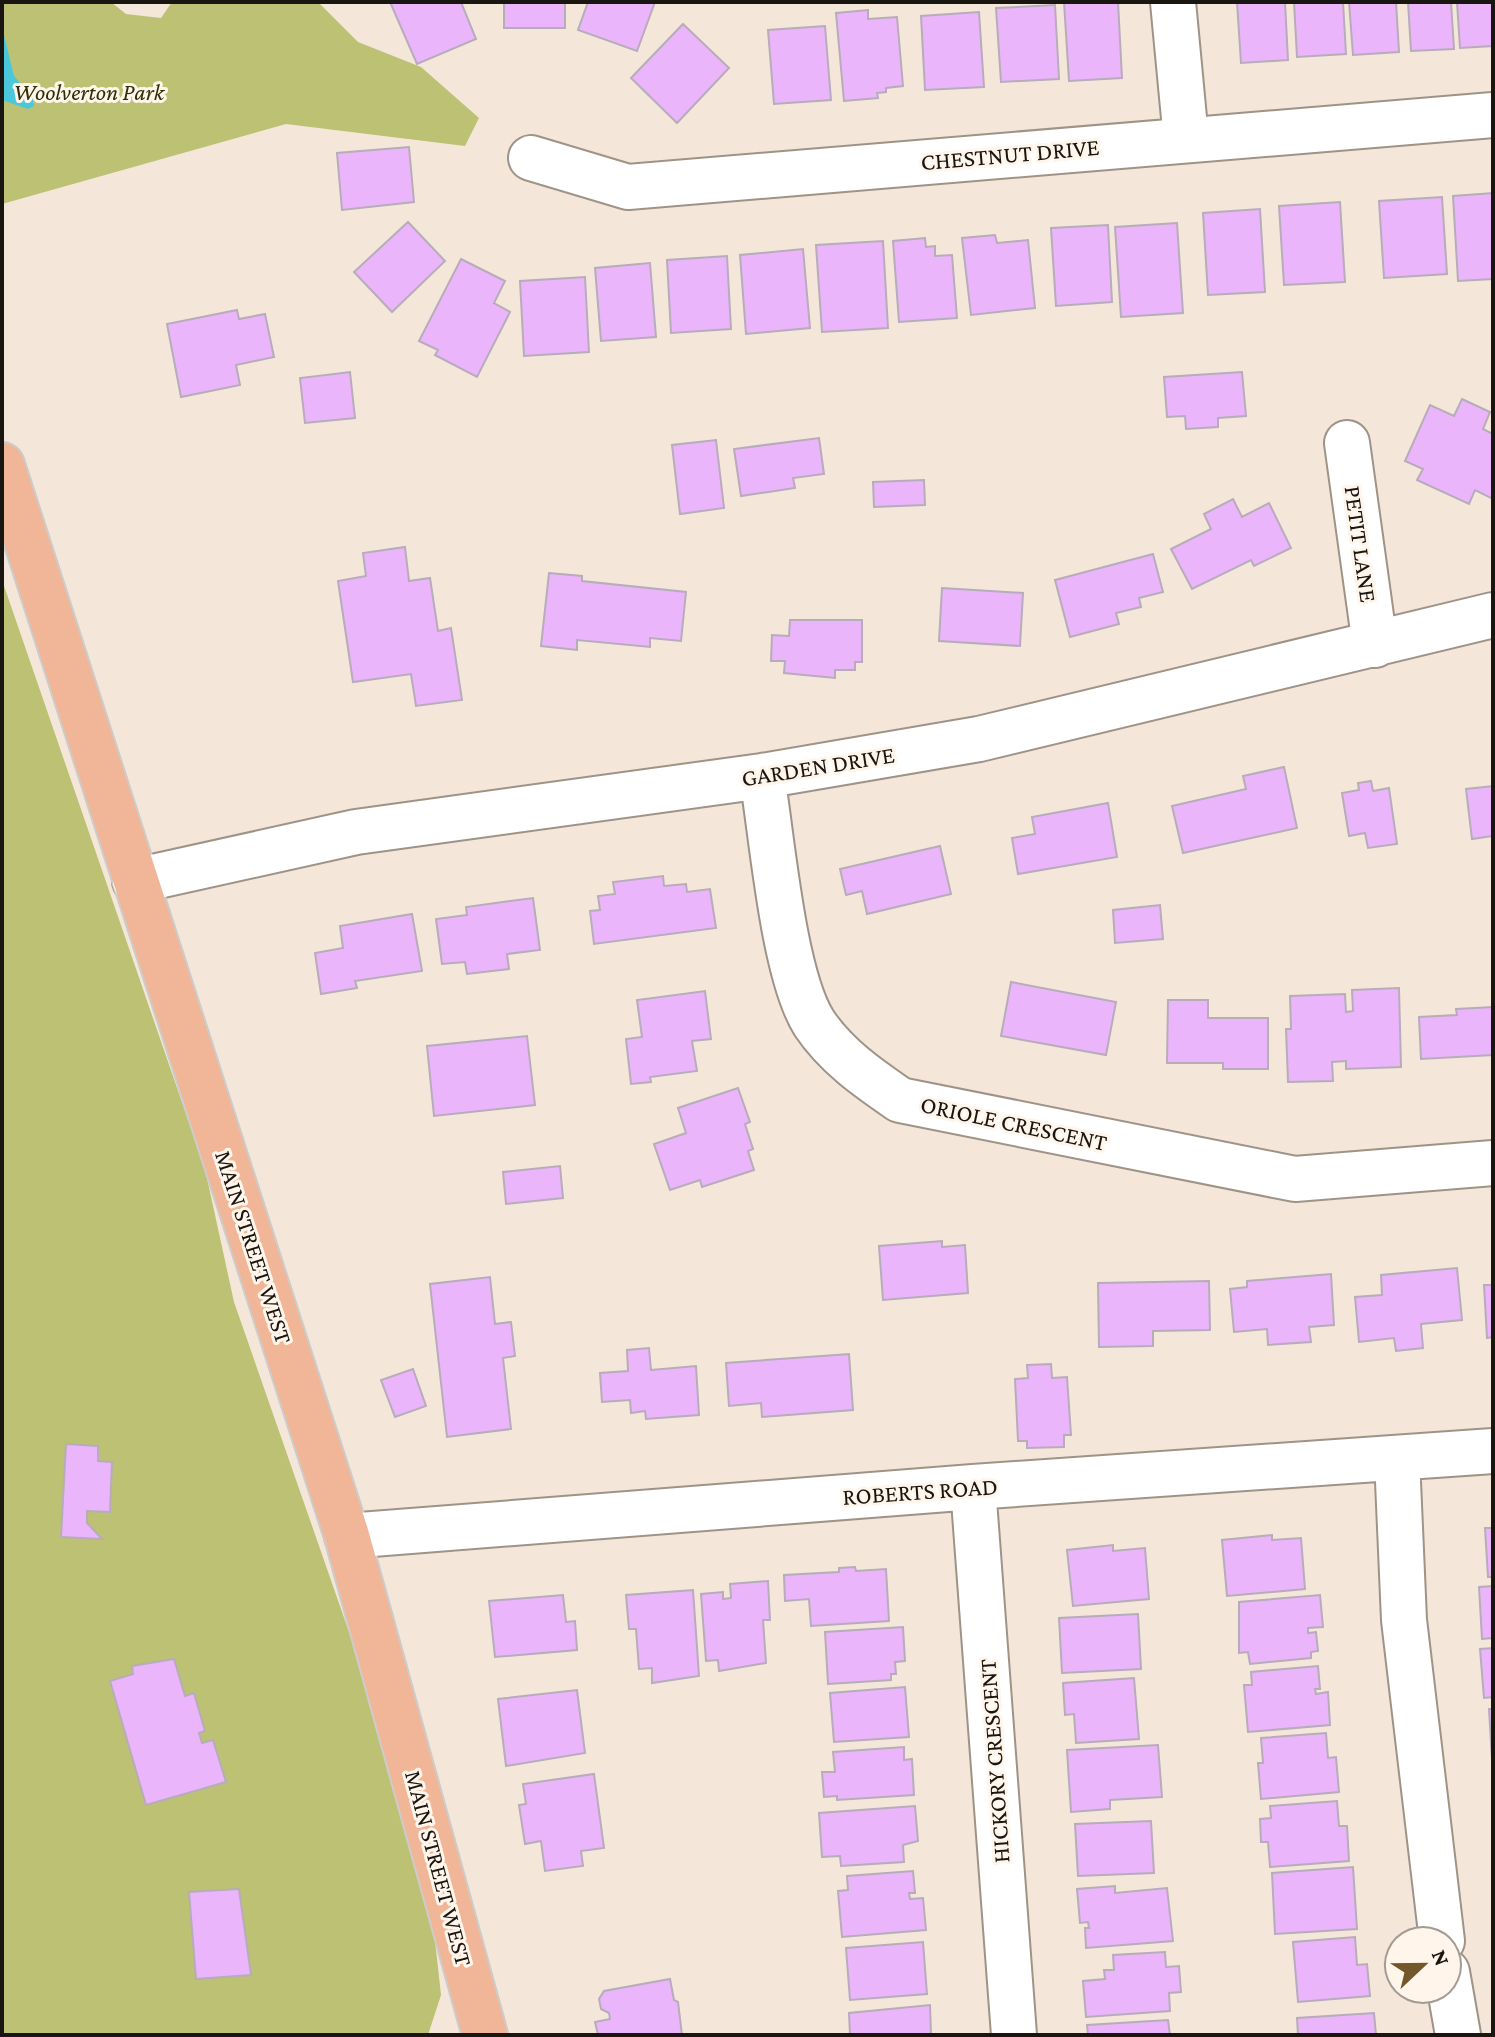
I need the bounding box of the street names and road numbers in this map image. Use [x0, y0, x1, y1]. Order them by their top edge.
street label: CHESTNUT DRIVE [920, 133, 1100, 175]
street label: PETIT LANE [1339, 484, 1383, 604]
street label: GARDEN DRIVE [739, 741, 897, 791]
street label: ORIOLE CRESCENT [918, 1090, 1110, 1156]
street label: MAIN STREET WEST [210, 1147, 298, 1347]
street label: ROBERTS ROAD [842, 1472, 998, 1510]
street label: HICKORY CRESCENT [973, 1658, 1015, 1864]
street label: MAIN STREET WEST [400, 1767, 478, 1969]

